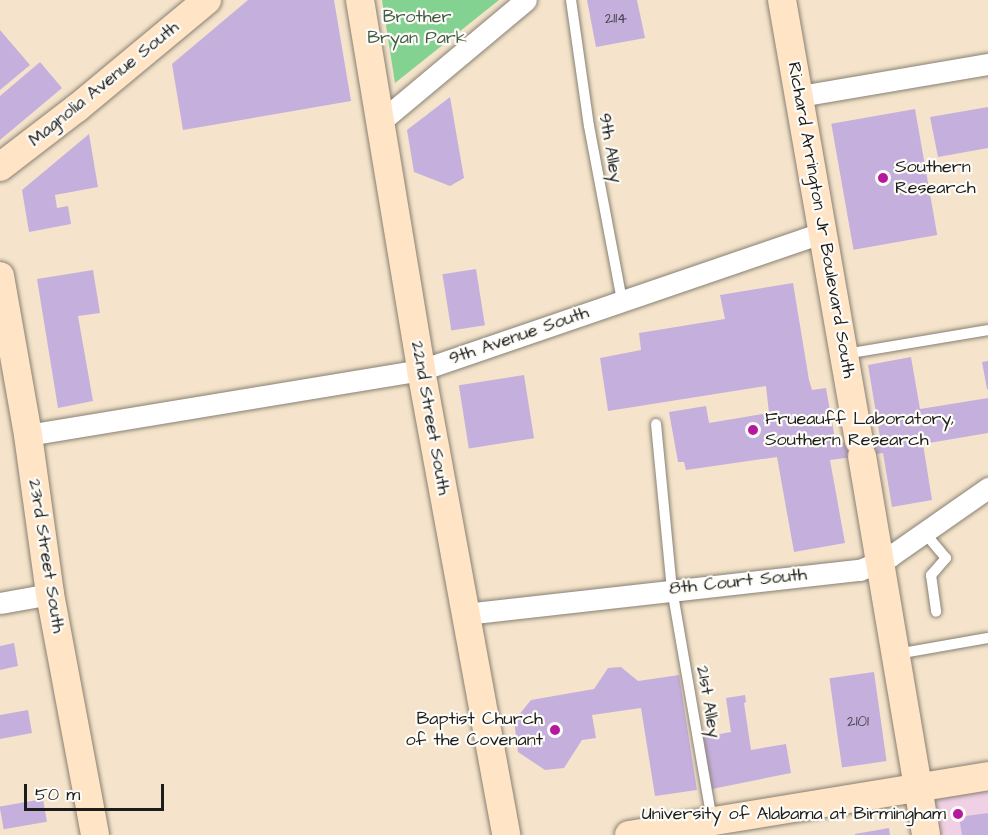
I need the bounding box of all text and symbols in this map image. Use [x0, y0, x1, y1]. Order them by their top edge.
park label: Brother Bryan Park [367, 7, 467, 50]
house number: 2114 [605, 10, 627, 28]
street label: Magnolia Avenue South [25, 17, 183, 151]
street label: Richard Arrington Jr Boulevard South [783, 60, 859, 380]
street label: 9th Alley [593, 111, 627, 185]
place label: Southern Research [895, 157, 976, 200]
marker: Southern Research [876, 171, 890, 185]
street label: 9th Avenue South [446, 302, 592, 370]
street label: 22nd Street South [406, 339, 454, 497]
place label: Frueauff Laboratory, Southern Research [765, 409, 955, 452]
marker: Frueauff Laboratory, Southern Research [746, 423, 760, 437]
street label: 23rd Street South [23, 477, 69, 635]
street label: 8th Court South [668, 564, 808, 600]
street label: 21st Alley [691, 664, 725, 740]
place label: Baptist Church of the Covenant [405, 709, 543, 752]
house number: 2101 [847, 713, 869, 731]
marker: Baptist Church of the Covenant [548, 723, 562, 737]
scale bar [27, 772, 166, 810]
text: 50 m [35, 782, 80, 807]
place label: University of Alabama at Birmingham [642, 803, 946, 825]
marker: University of Alabama at Birmingham [951, 807, 965, 821]

